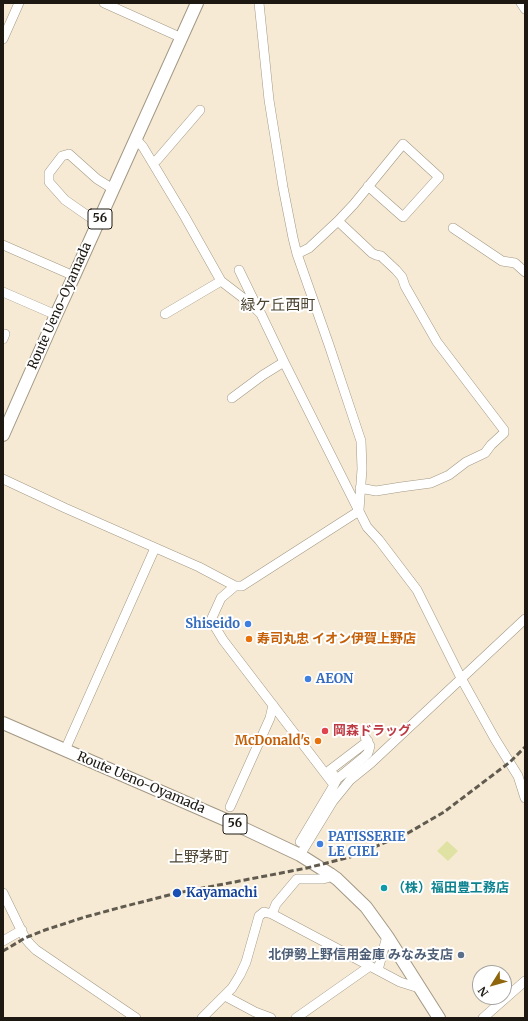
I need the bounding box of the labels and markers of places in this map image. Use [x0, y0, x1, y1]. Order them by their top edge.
place label: Shiseido [185, 616, 240, 632]
marker: Shiseido [243, 619, 253, 629]
place label: 寿司丸忠 イオン伊賀上野店 [257, 631, 416, 647]
marker: 寿司丸忠 イオン伊賀上野店 [244, 634, 254, 644]
place label: AEON [316, 671, 353, 687]
marker: AEON [303, 674, 313, 684]
place label: 岡森ドラッグ [333, 723, 411, 739]
marker: 岡森ドラッグ [320, 726, 330, 736]
place label: McDonald's [235, 733, 310, 749]
marker: McDonald's [313, 736, 323, 746]
place label: PATISSERIE LE CIEL [328, 829, 405, 860]
marker: PATISSERIE LE CIEL [315, 839, 325, 849]
place label: （株）福田豊工務店 [392, 880, 509, 896]
marker: （株）福田豊工務店 [379, 883, 389, 893]
place label: Kayamachi [186, 885, 257, 901]
marker: Kayamachi [171, 887, 183, 899]
place label: 北伊勢上野信用金庫 みなみ支店 [268, 947, 453, 963]
marker: 北伊勢上野信用金庫 みなみ支店 [456, 950, 466, 960]

